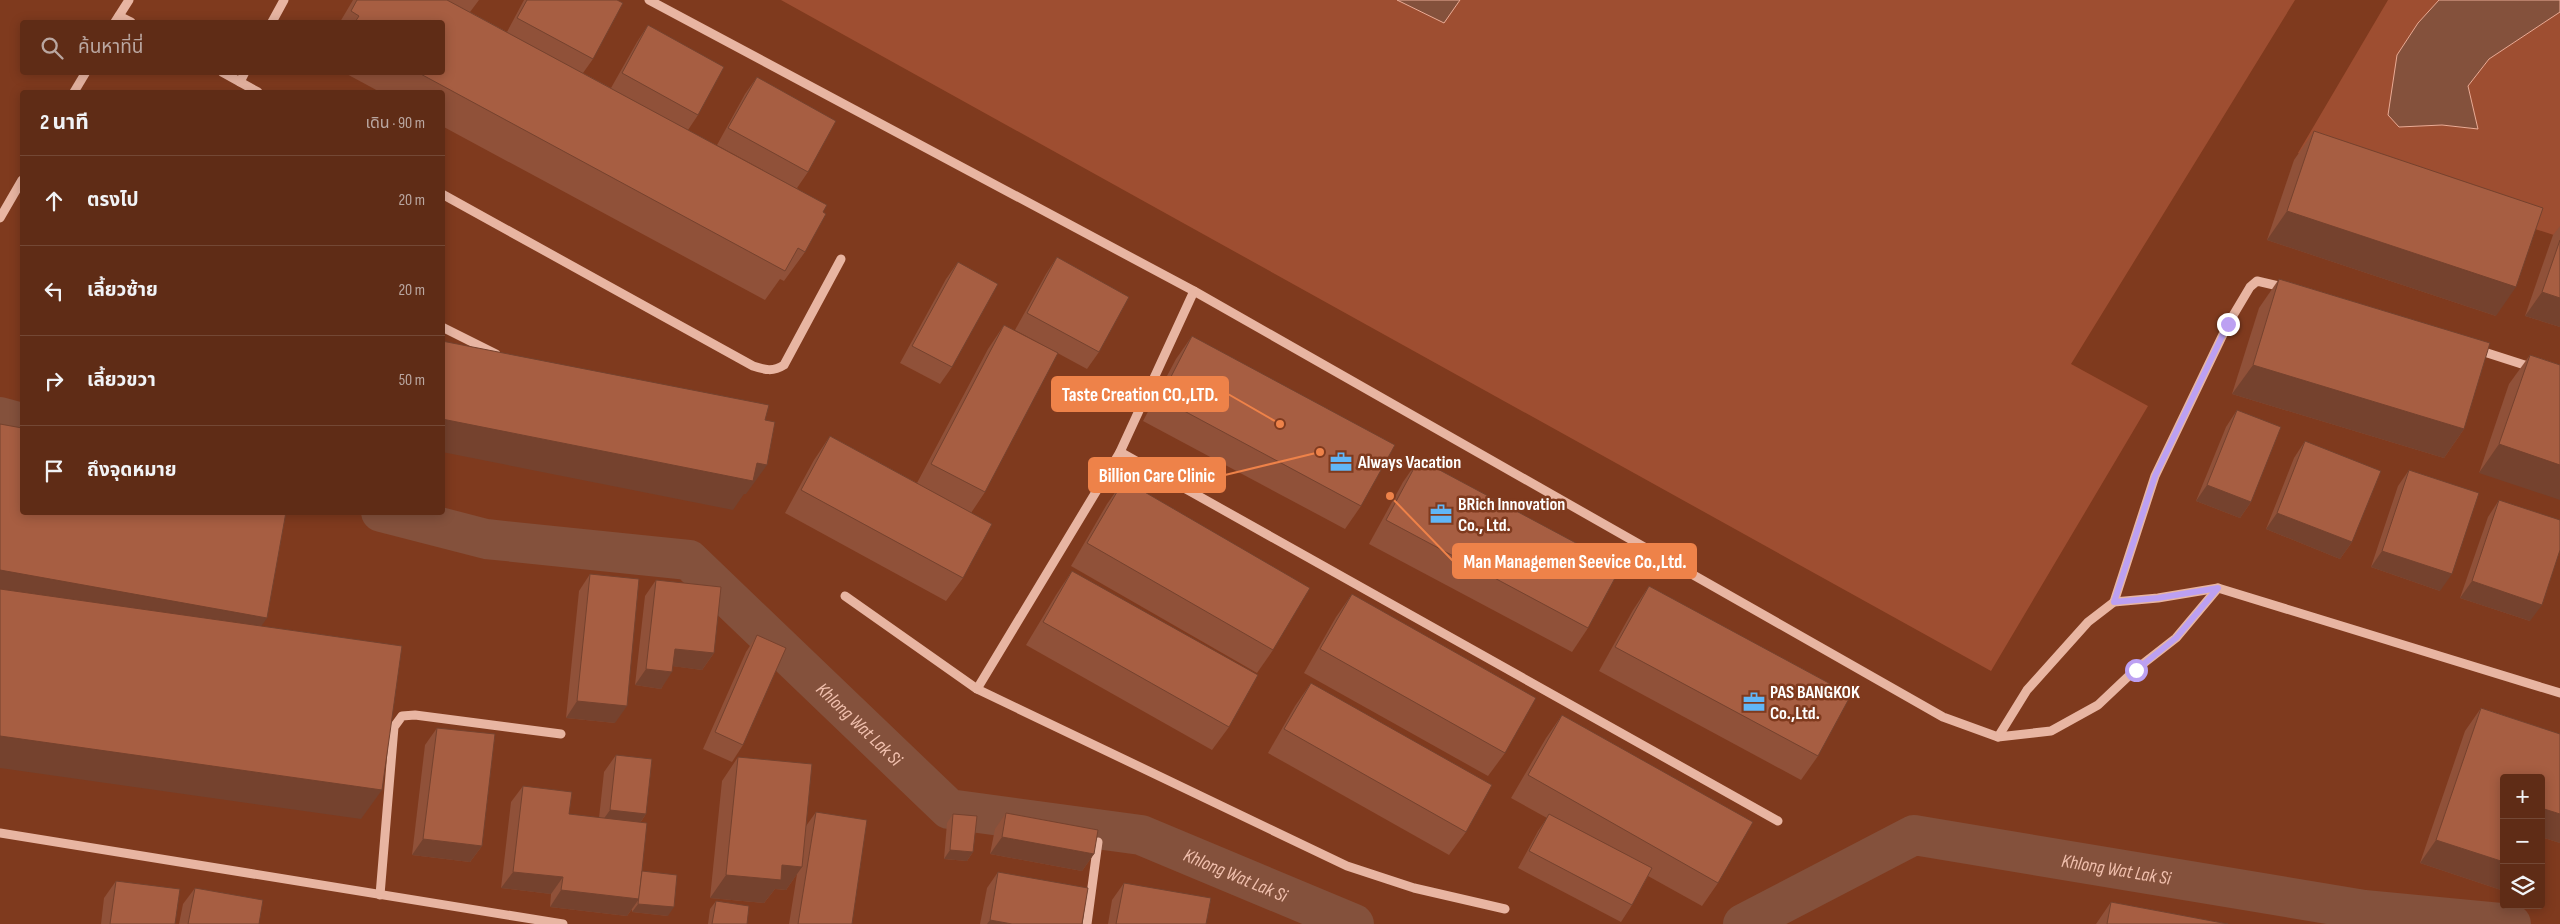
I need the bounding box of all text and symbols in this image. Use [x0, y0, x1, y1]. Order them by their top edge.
search box [20, 20, 445, 75]
icon: search [38, 34, 66, 62]
text: ค้นหาที่นี่ [78, 36, 143, 59]
text: 2 นาที [40, 110, 89, 135]
text: เดิน · 90 m [365, 114, 425, 133]
icon: ahead [40, 187, 68, 215]
text: ตรงไป [87, 189, 139, 212]
text: 20 m [398, 191, 425, 210]
icon: left [40, 277, 68, 305]
text: เลี้ยวซ้าย [87, 279, 158, 302]
text: 20 m [398, 281, 425, 300]
route end [2217, 313, 2240, 336]
icon: right [40, 367, 68, 395]
text: เลี้ยวขวา [87, 369, 156, 392]
text: 50 m [399, 371, 425, 390]
callout: Taste Creation CO.,LTD. [1052, 377, 1228, 411]
text: Taste Creation CO.,LTD. [1062, 384, 1218, 407]
office icon: Always Vacation [1328, 449, 1354, 475]
place label: Always Vacation [1357, 452, 1461, 473]
icon: arrive [40, 457, 68, 485]
callout: Billion Care Clinic [1089, 458, 1225, 492]
text: ถึงจุดหมาย [87, 459, 177, 482]
text: Billion Care Clinic [1099, 465, 1215, 488]
place label: BRich Innovation Co., Ltd. [1458, 494, 1565, 536]
office icon: BRich Innovation Co., Ltd. [1428, 501, 1454, 527]
callout: Man Managemen Seevice Co.,Ltd. [1453, 544, 1696, 578]
text: Man Managemen Seevice Co.,Ltd. [1463, 551, 1687, 574]
route start [2125, 659, 2148, 682]
water label: Khlong Wat Lak Si [811, 678, 907, 772]
place label: PAS BANGKOK Co.,Ltd. [1770, 682, 1860, 724]
office icon: PAS BANGKOK Co.,Ltd. [1741, 689, 1767, 715]
map controls [2500, 774, 2545, 909]
button: + [2500, 774, 2545, 819]
button: − [2500, 819, 2545, 864]
water label: Khlong Wat Lak Si [1180, 844, 1291, 908]
water label: Khlong Wat Lak Si [2060, 850, 2173, 891]
button: layers [2500, 864, 2545, 909]

